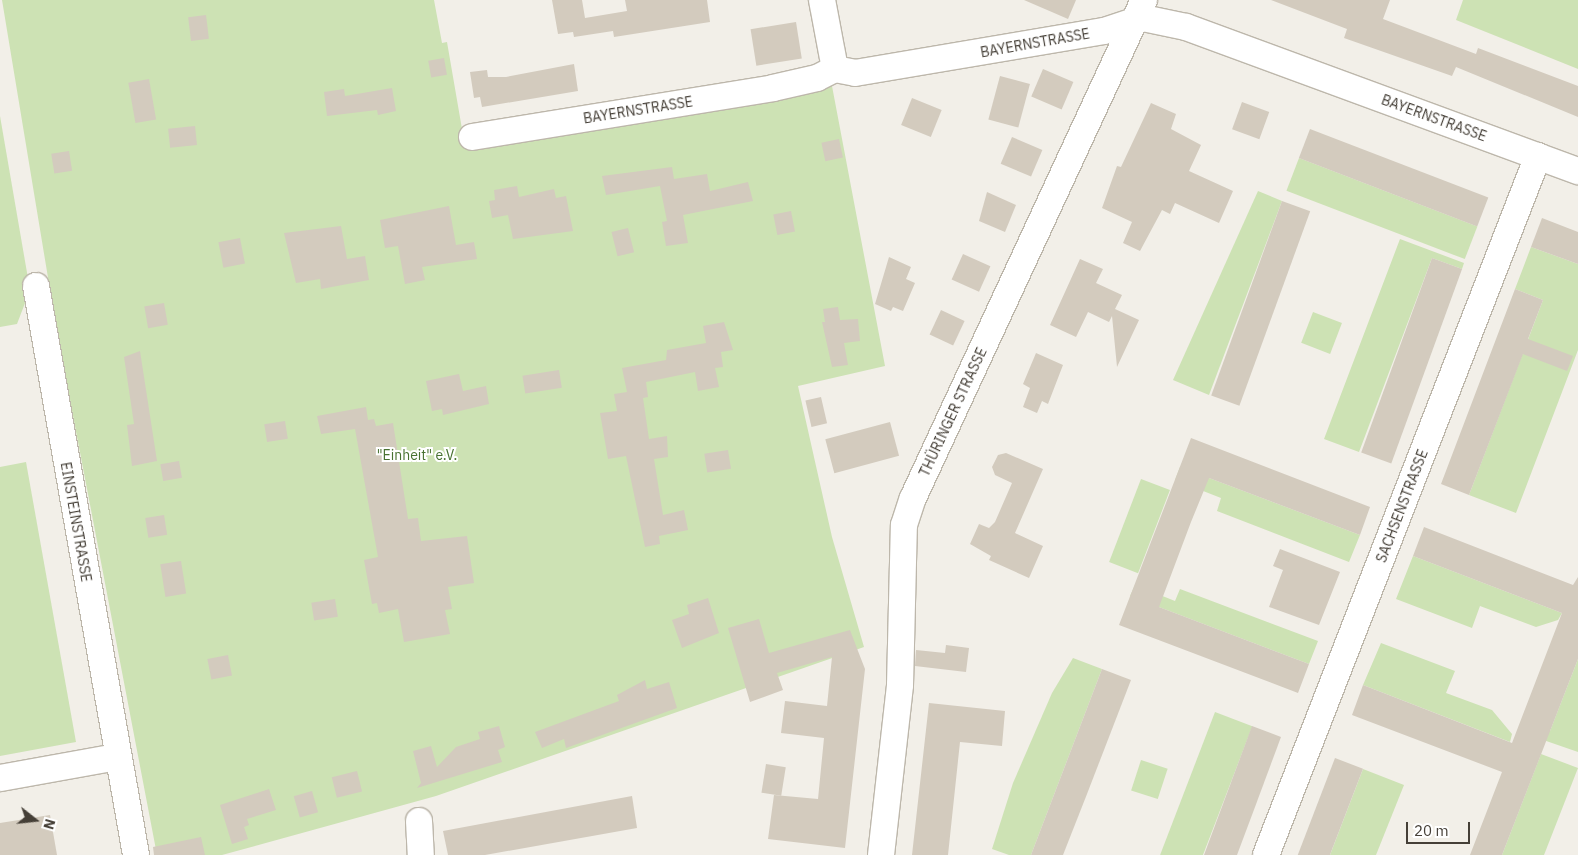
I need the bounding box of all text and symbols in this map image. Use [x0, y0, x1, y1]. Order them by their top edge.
street label: BAYERNSTRASSE [979, 25, 1091, 61]
street label: BAYERNSTRASSE [1379, 91, 1489, 145]
street label: BAYERNSTRASSE [582, 93, 694, 127]
street label: THÜRINGER STRASSE [916, 345, 990, 479]
park label: "Einheit" e.V. [377, 447, 457, 463]
street label: SACHSENSTRASSE [1373, 447, 1431, 565]
street label: EINSTEINSTRASSE [57, 461, 95, 583]
north arrow [10, 795, 60, 845]
scale bar [1408, 812, 1472, 844]
text: N [39, 817, 59, 831]
text: 20 m [1414, 821, 1449, 840]

